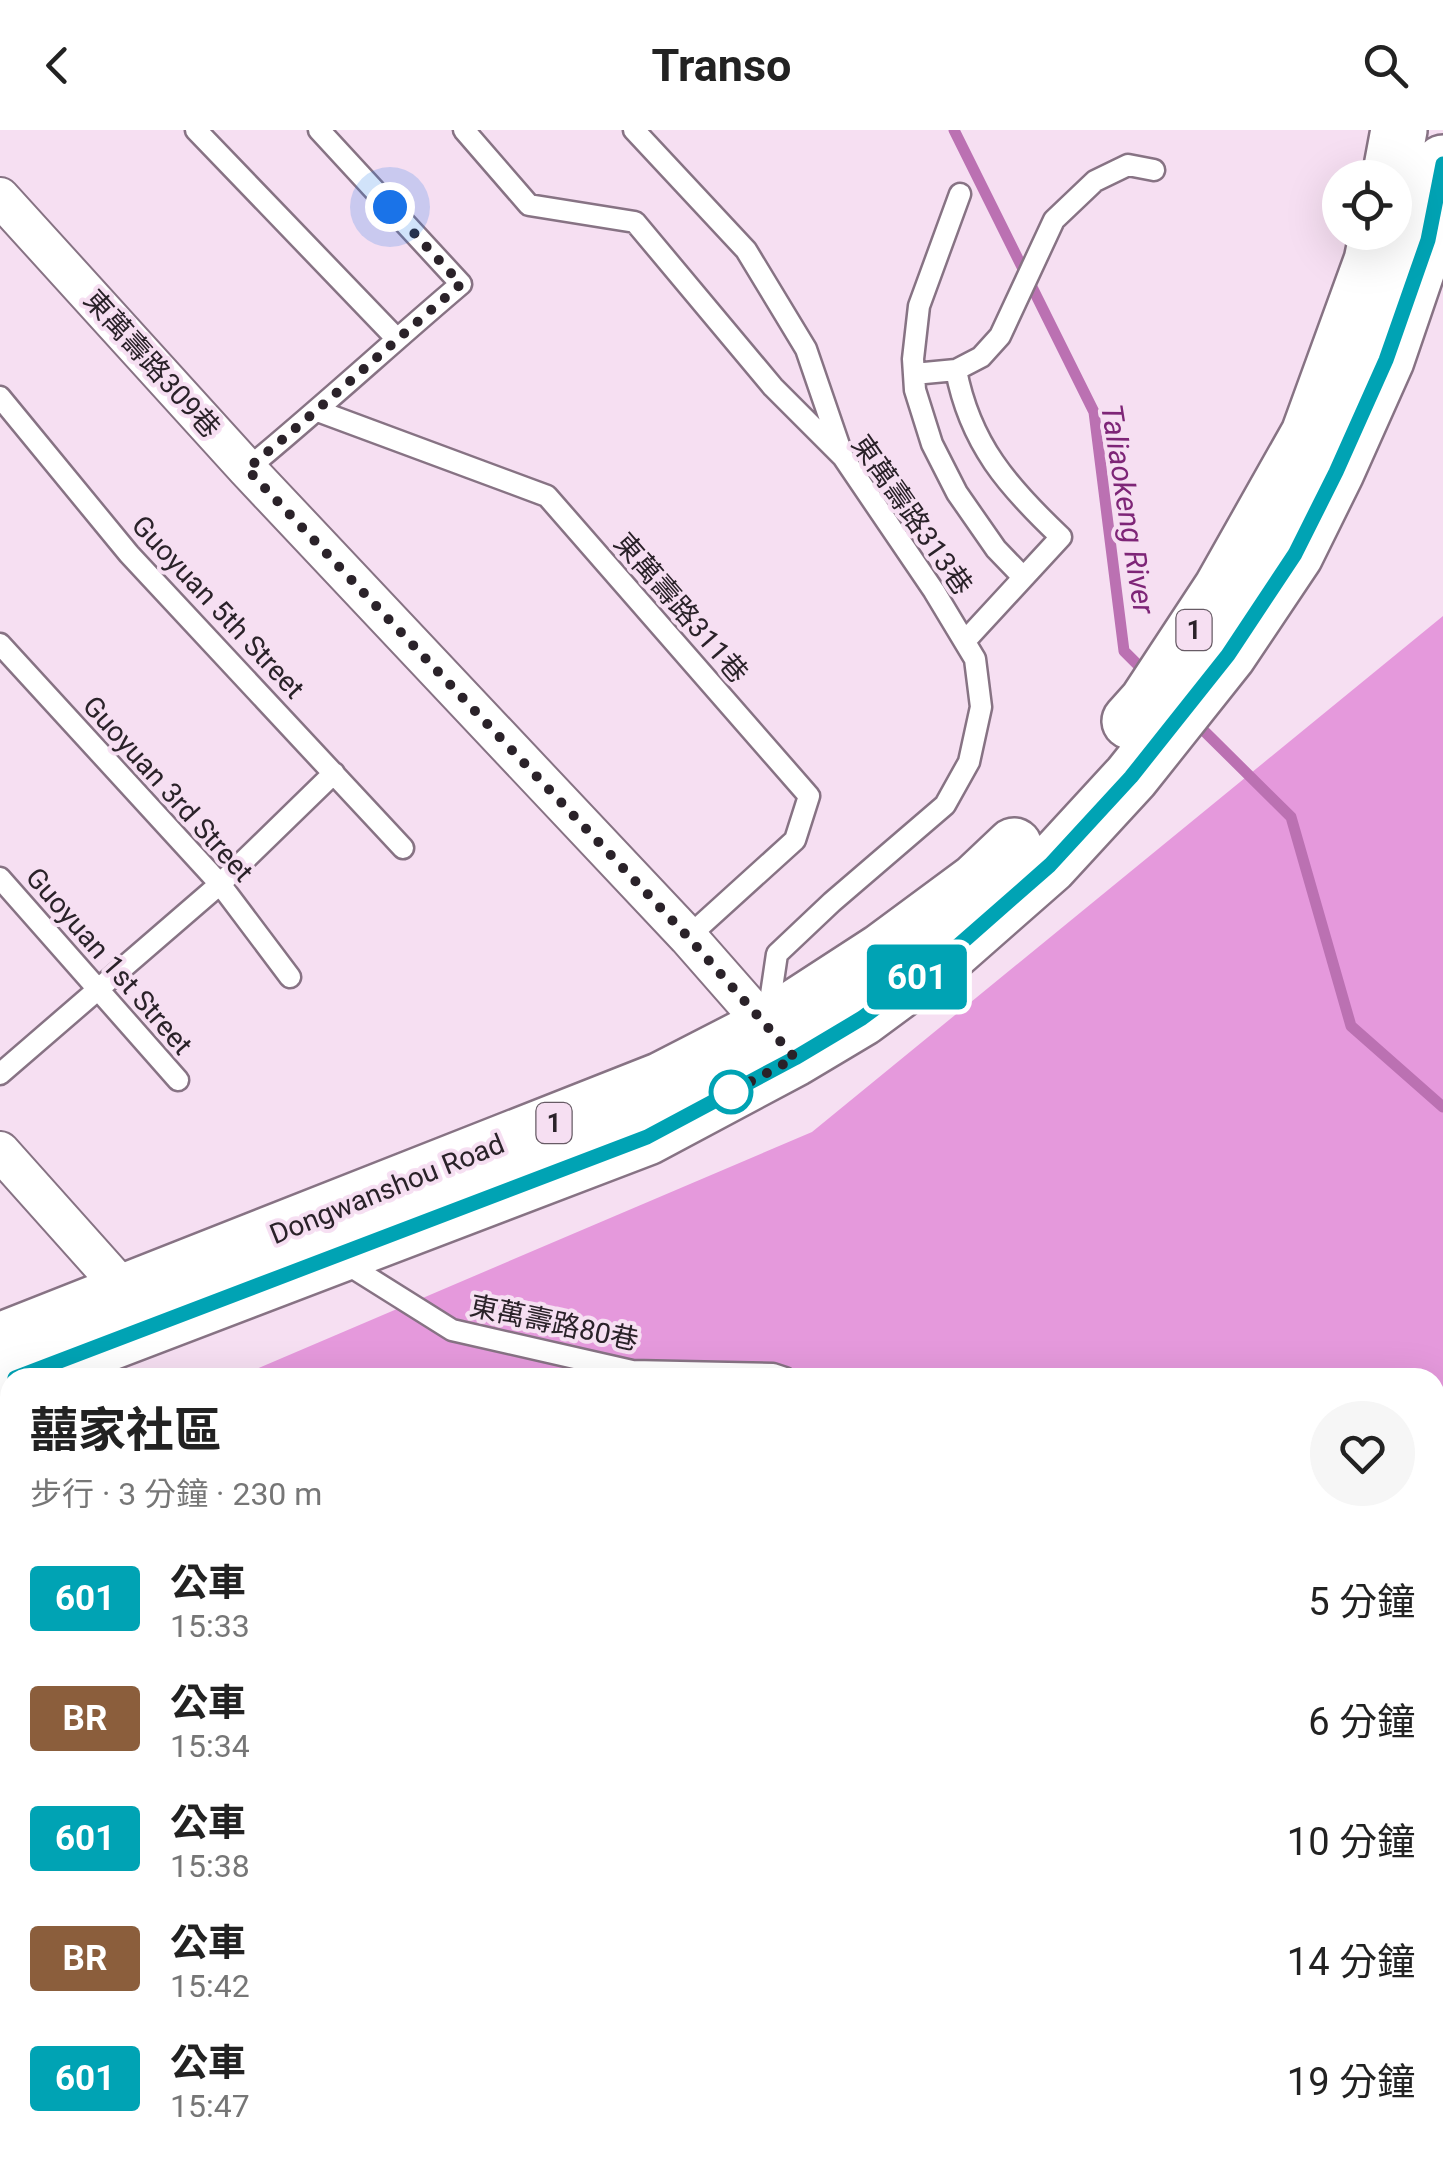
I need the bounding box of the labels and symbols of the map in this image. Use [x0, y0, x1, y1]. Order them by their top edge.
your location [365, 182, 415, 232]
street label: 東萬壽路309巷 [77, 283, 227, 445]
water label: Taliaokeng River [1094, 402, 1162, 618]
street label: 東萬壽路313巷 [845, 429, 979, 601]
street label: Guoyuan 5th Street [125, 509, 311, 705]
street label: 東萬壽路311巷 [607, 527, 755, 689]
road number: 1 [1176, 610, 1212, 650]
street label: Guoyuan 3rd Street [76, 689, 260, 889]
street label: Guoyuan 1st Street [19, 861, 199, 1061]
line badge: 601 [860, 944, 974, 1010]
unlabelled marker [710, 1071, 752, 1113]
road number: 1 [536, 1103, 572, 1143]
street label: Dongwanshou Road [265, 1127, 509, 1251]
street label: 東萬壽路80巷 [467, 1289, 641, 1357]

